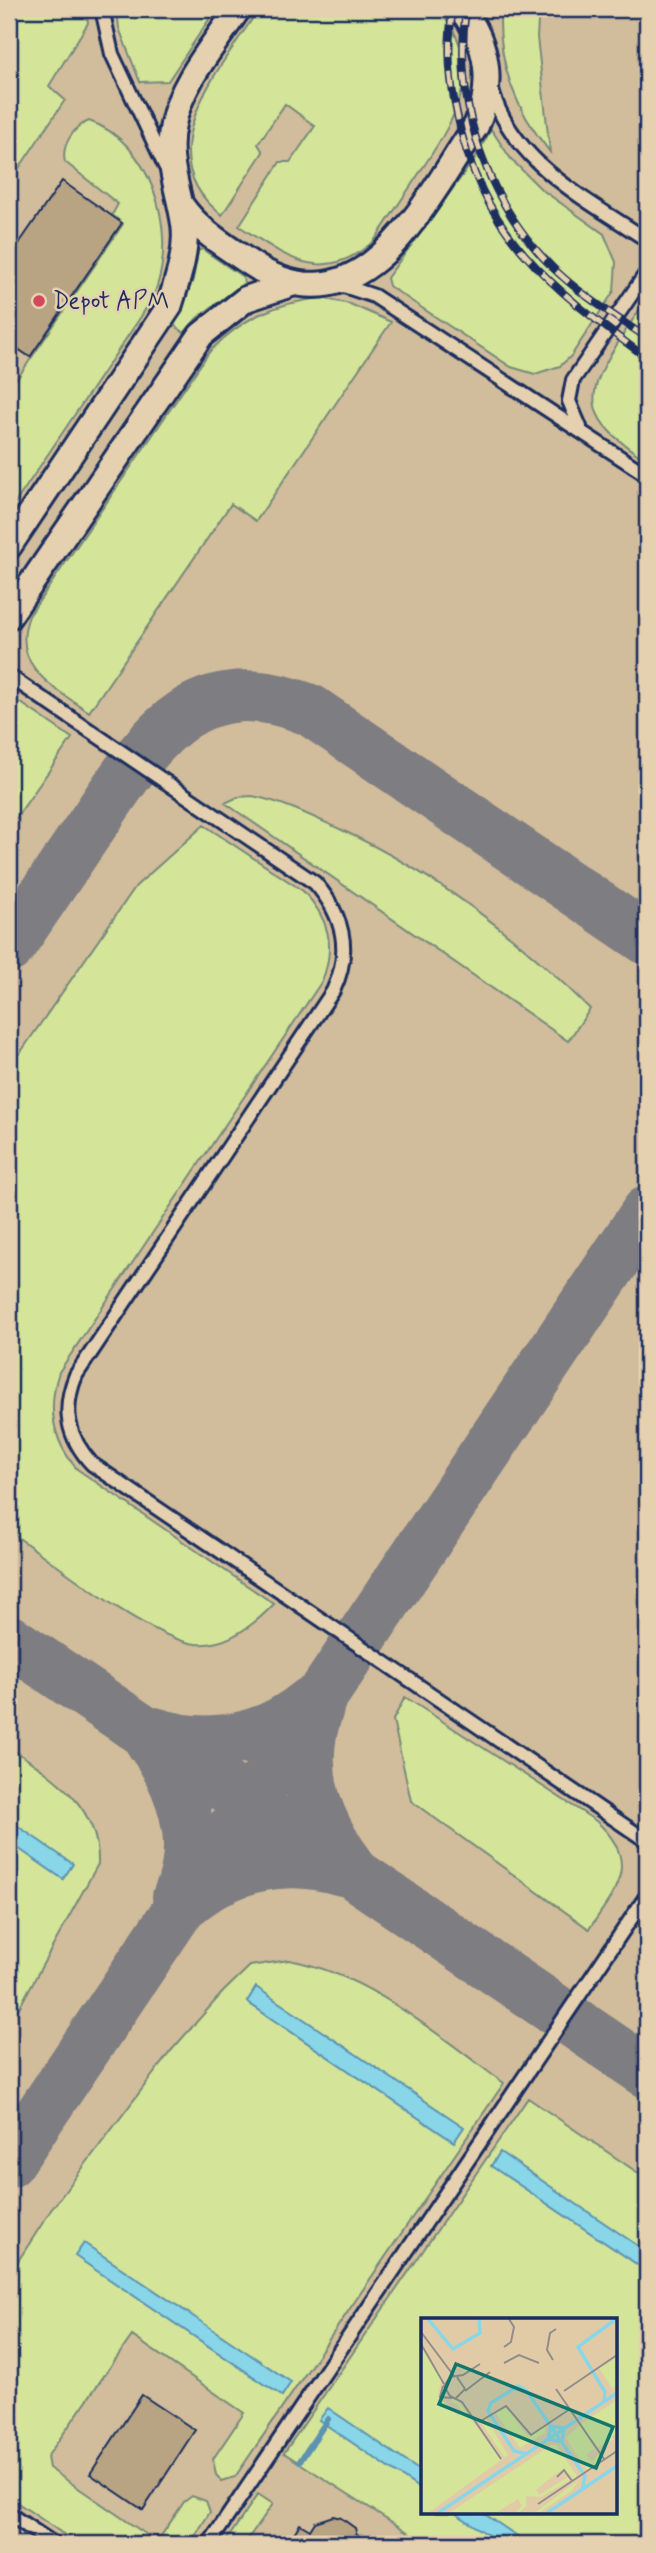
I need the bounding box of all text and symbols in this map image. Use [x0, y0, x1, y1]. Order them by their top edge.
place label: Depot APM [53, 286, 170, 317]
marker: Depot APM [31, 293, 47, 309]
inset map [421, 2318, 618, 2514]

